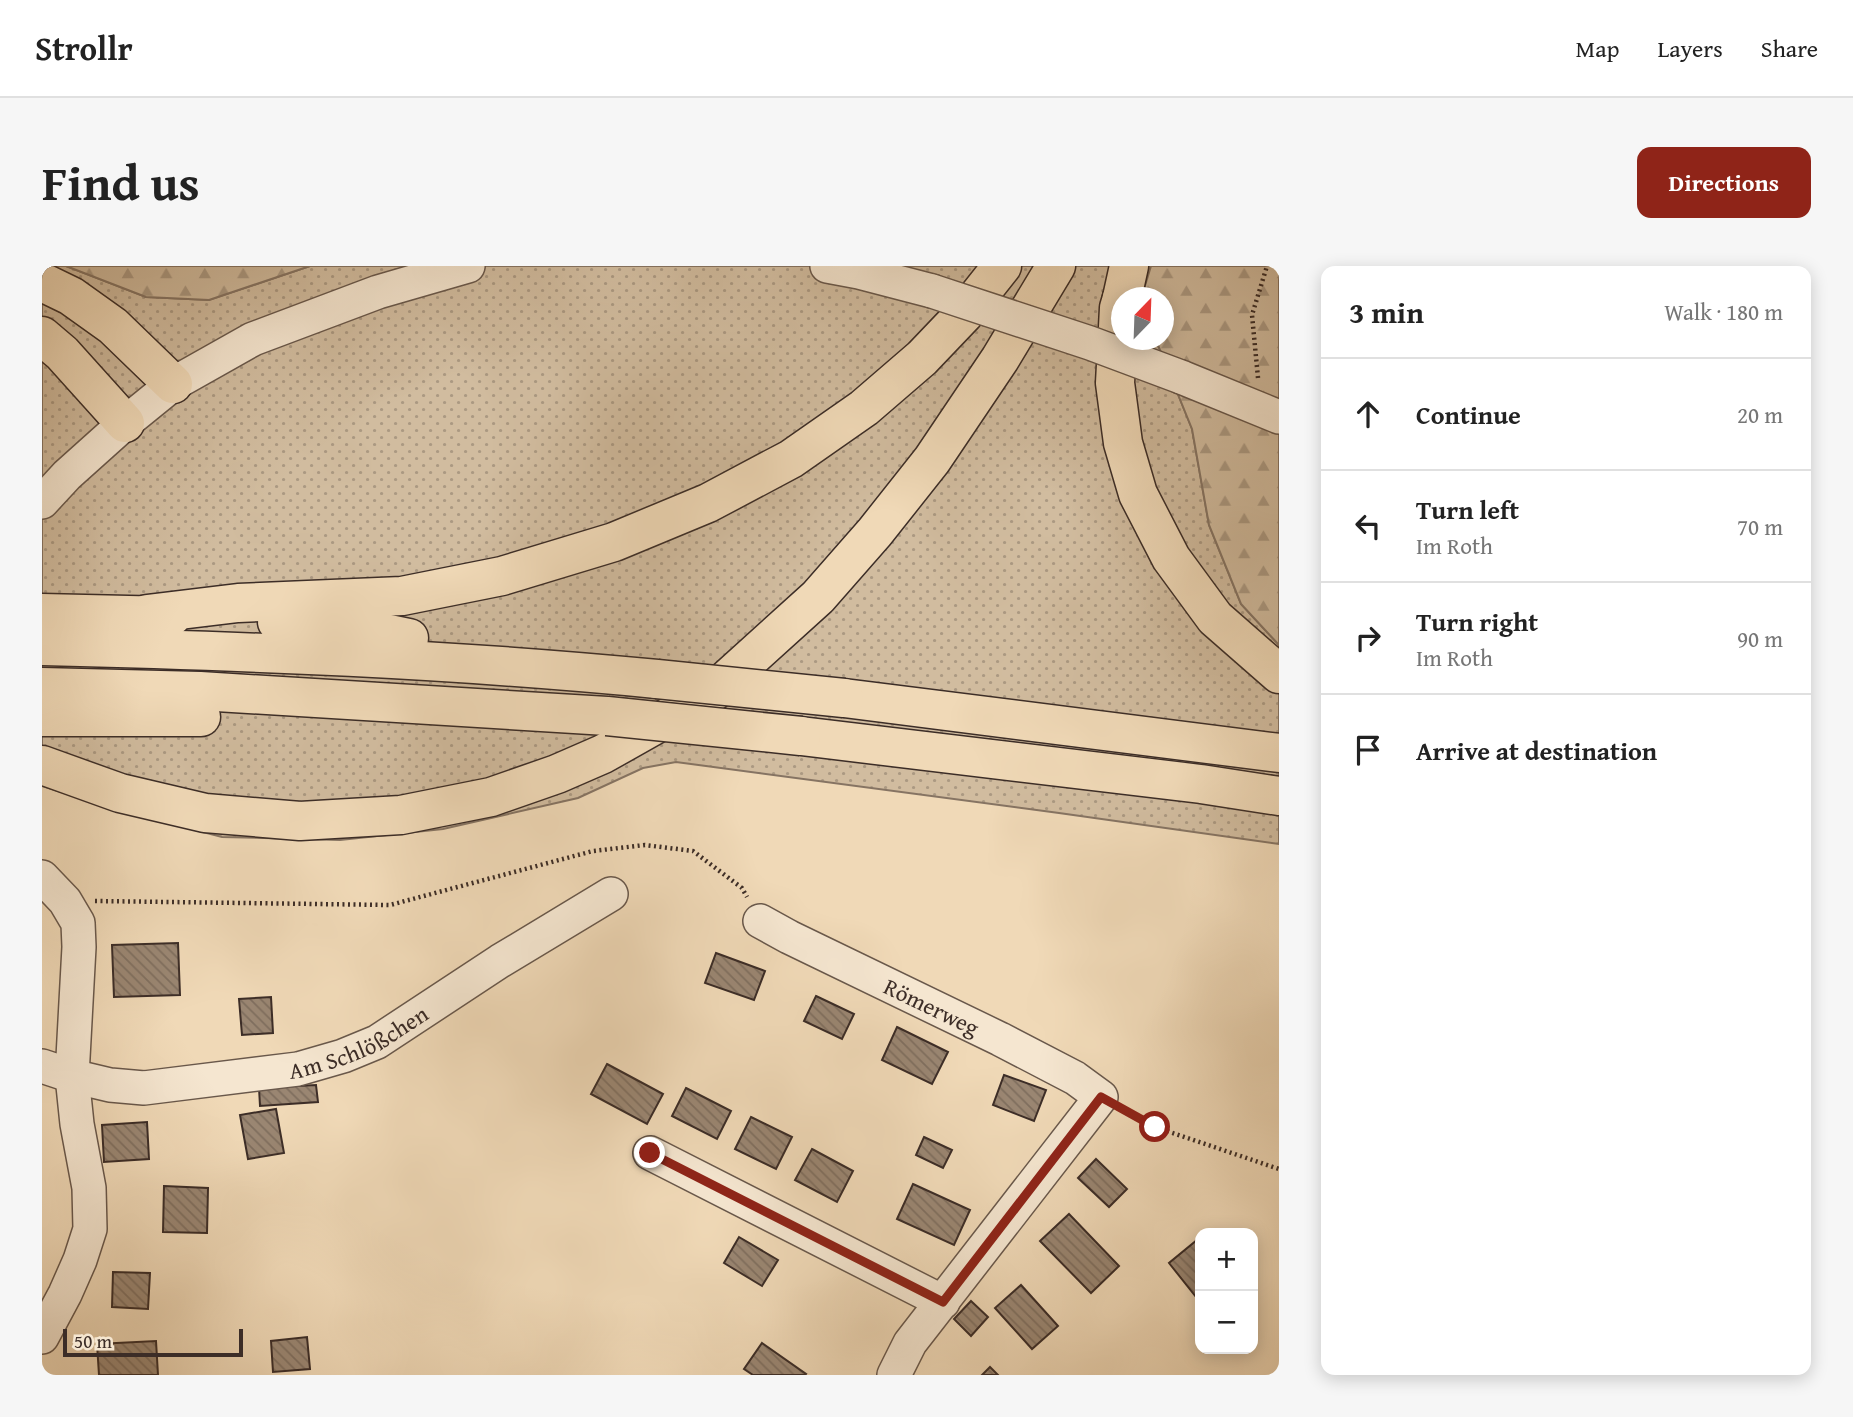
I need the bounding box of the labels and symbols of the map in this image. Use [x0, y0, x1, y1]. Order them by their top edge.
north arrow [1111, 287, 1174, 350]
street label: Römerweg [879, 969, 986, 1043]
street label: Am Schlößchen [287, 997, 434, 1086]
route start [1139, 1111, 1170, 1142]
route end [634, 1137, 665, 1168]
scale bar [63, 1326, 243, 1358]

